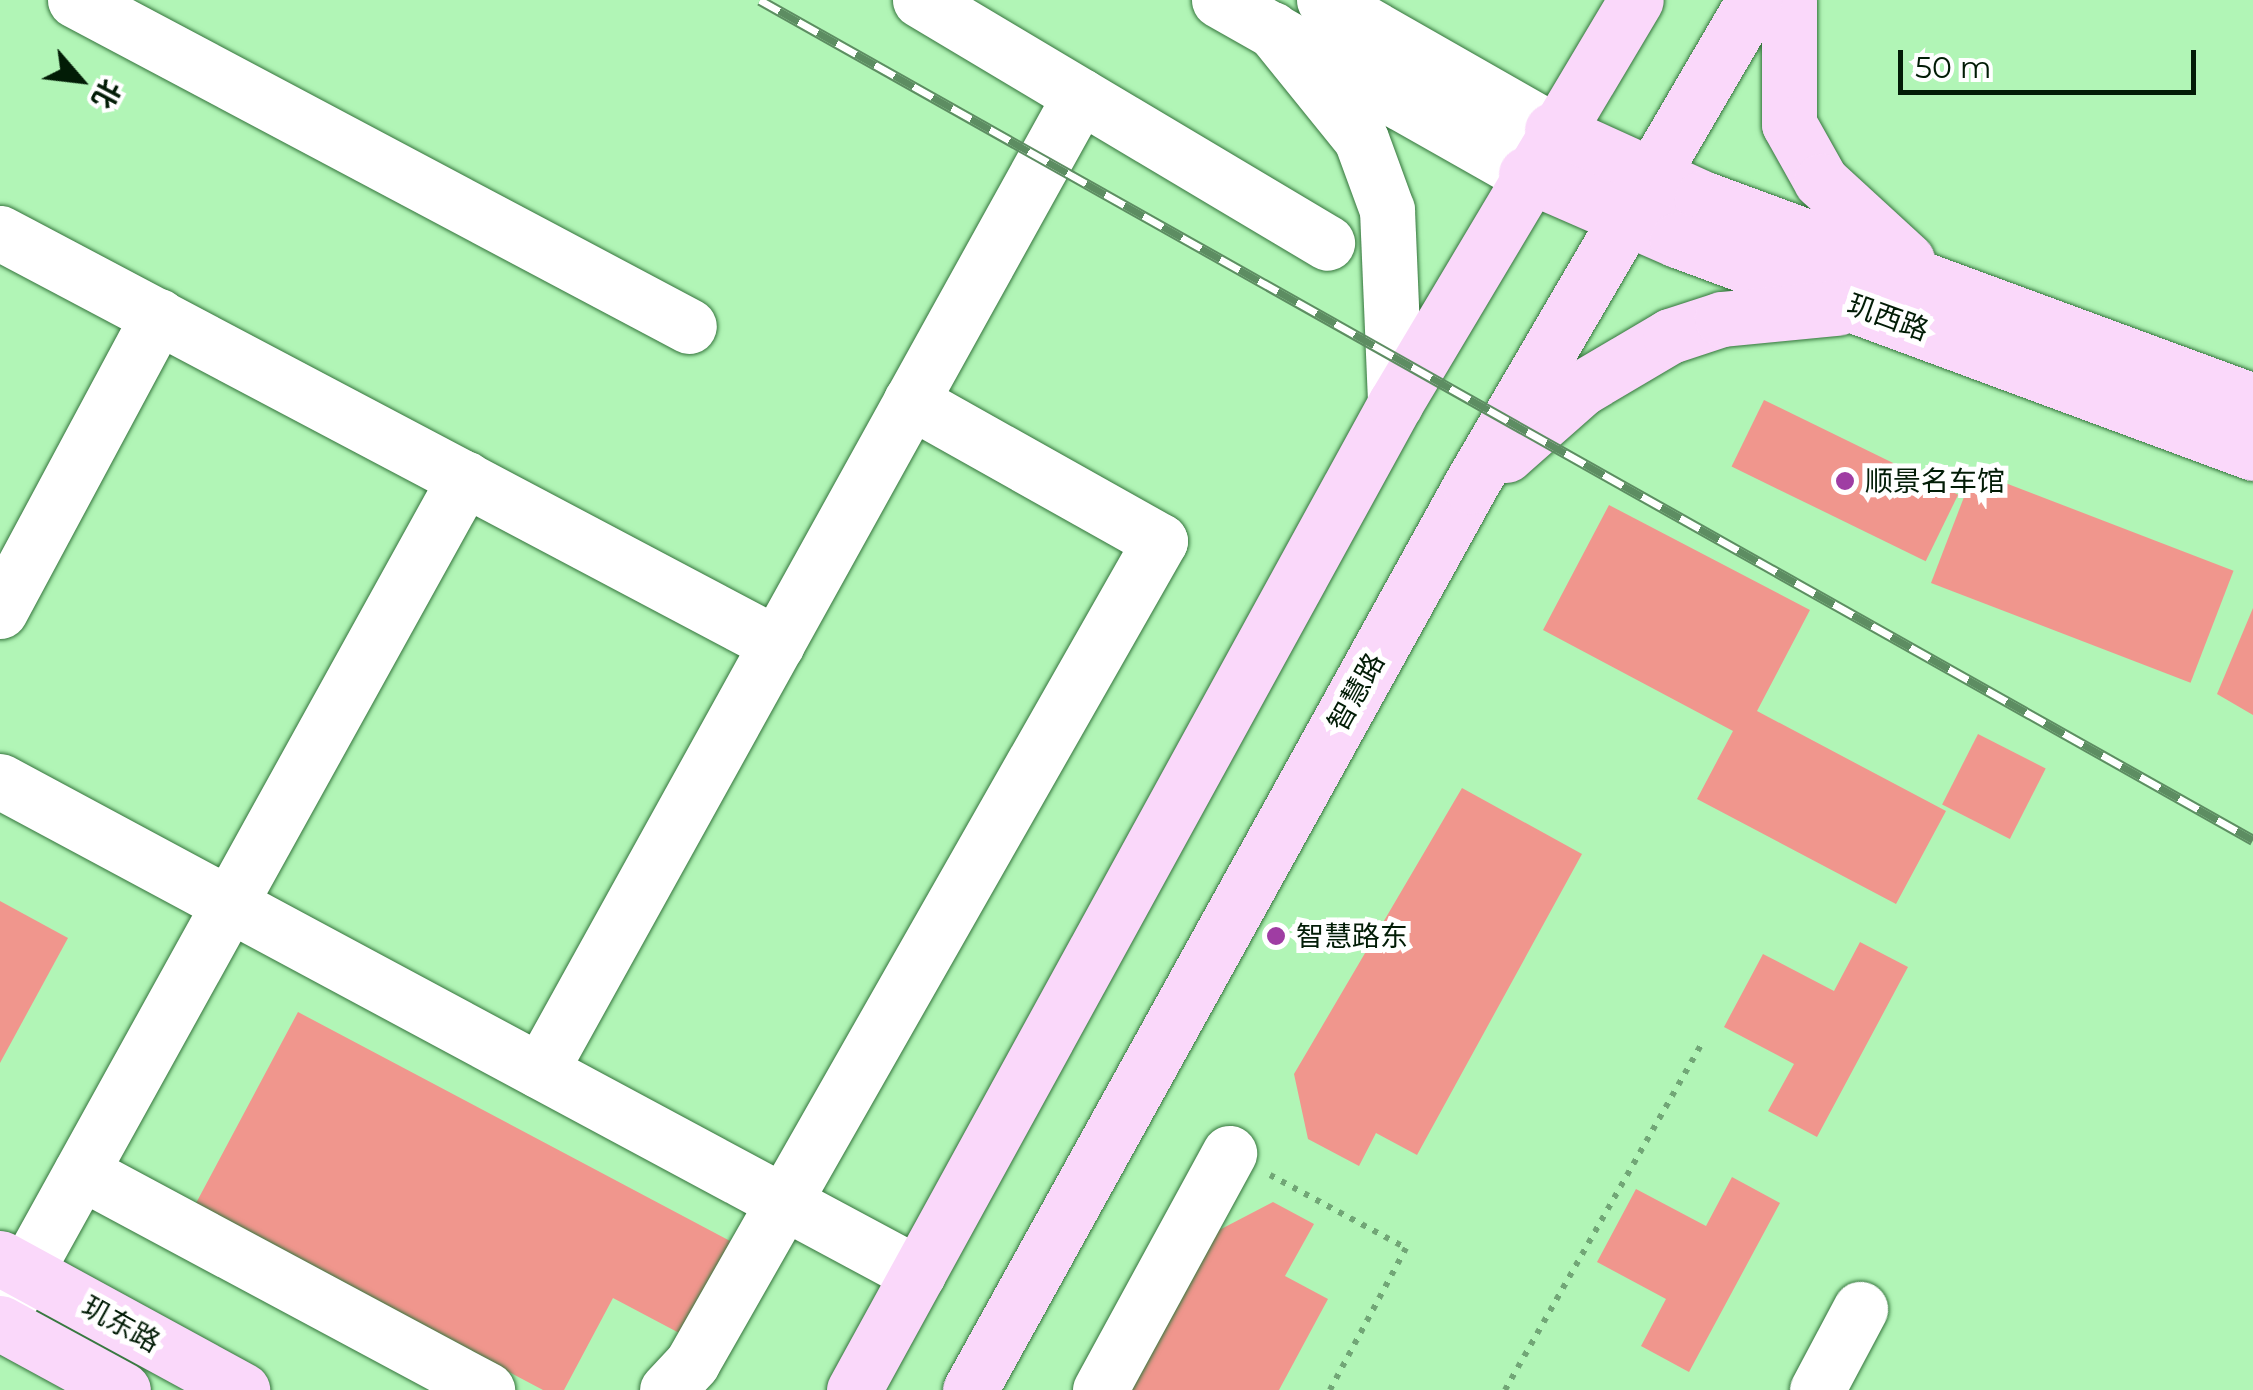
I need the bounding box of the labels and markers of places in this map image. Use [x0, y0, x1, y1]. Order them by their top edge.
place label: 顺景名车馆 [1865, 464, 2005, 498]
marker: 顺景名车馆 [1834, 470, 1856, 492]
place label: 智慧路东 [1296, 919, 1408, 953]
marker: 智慧路东 [1265, 925, 1287, 947]

